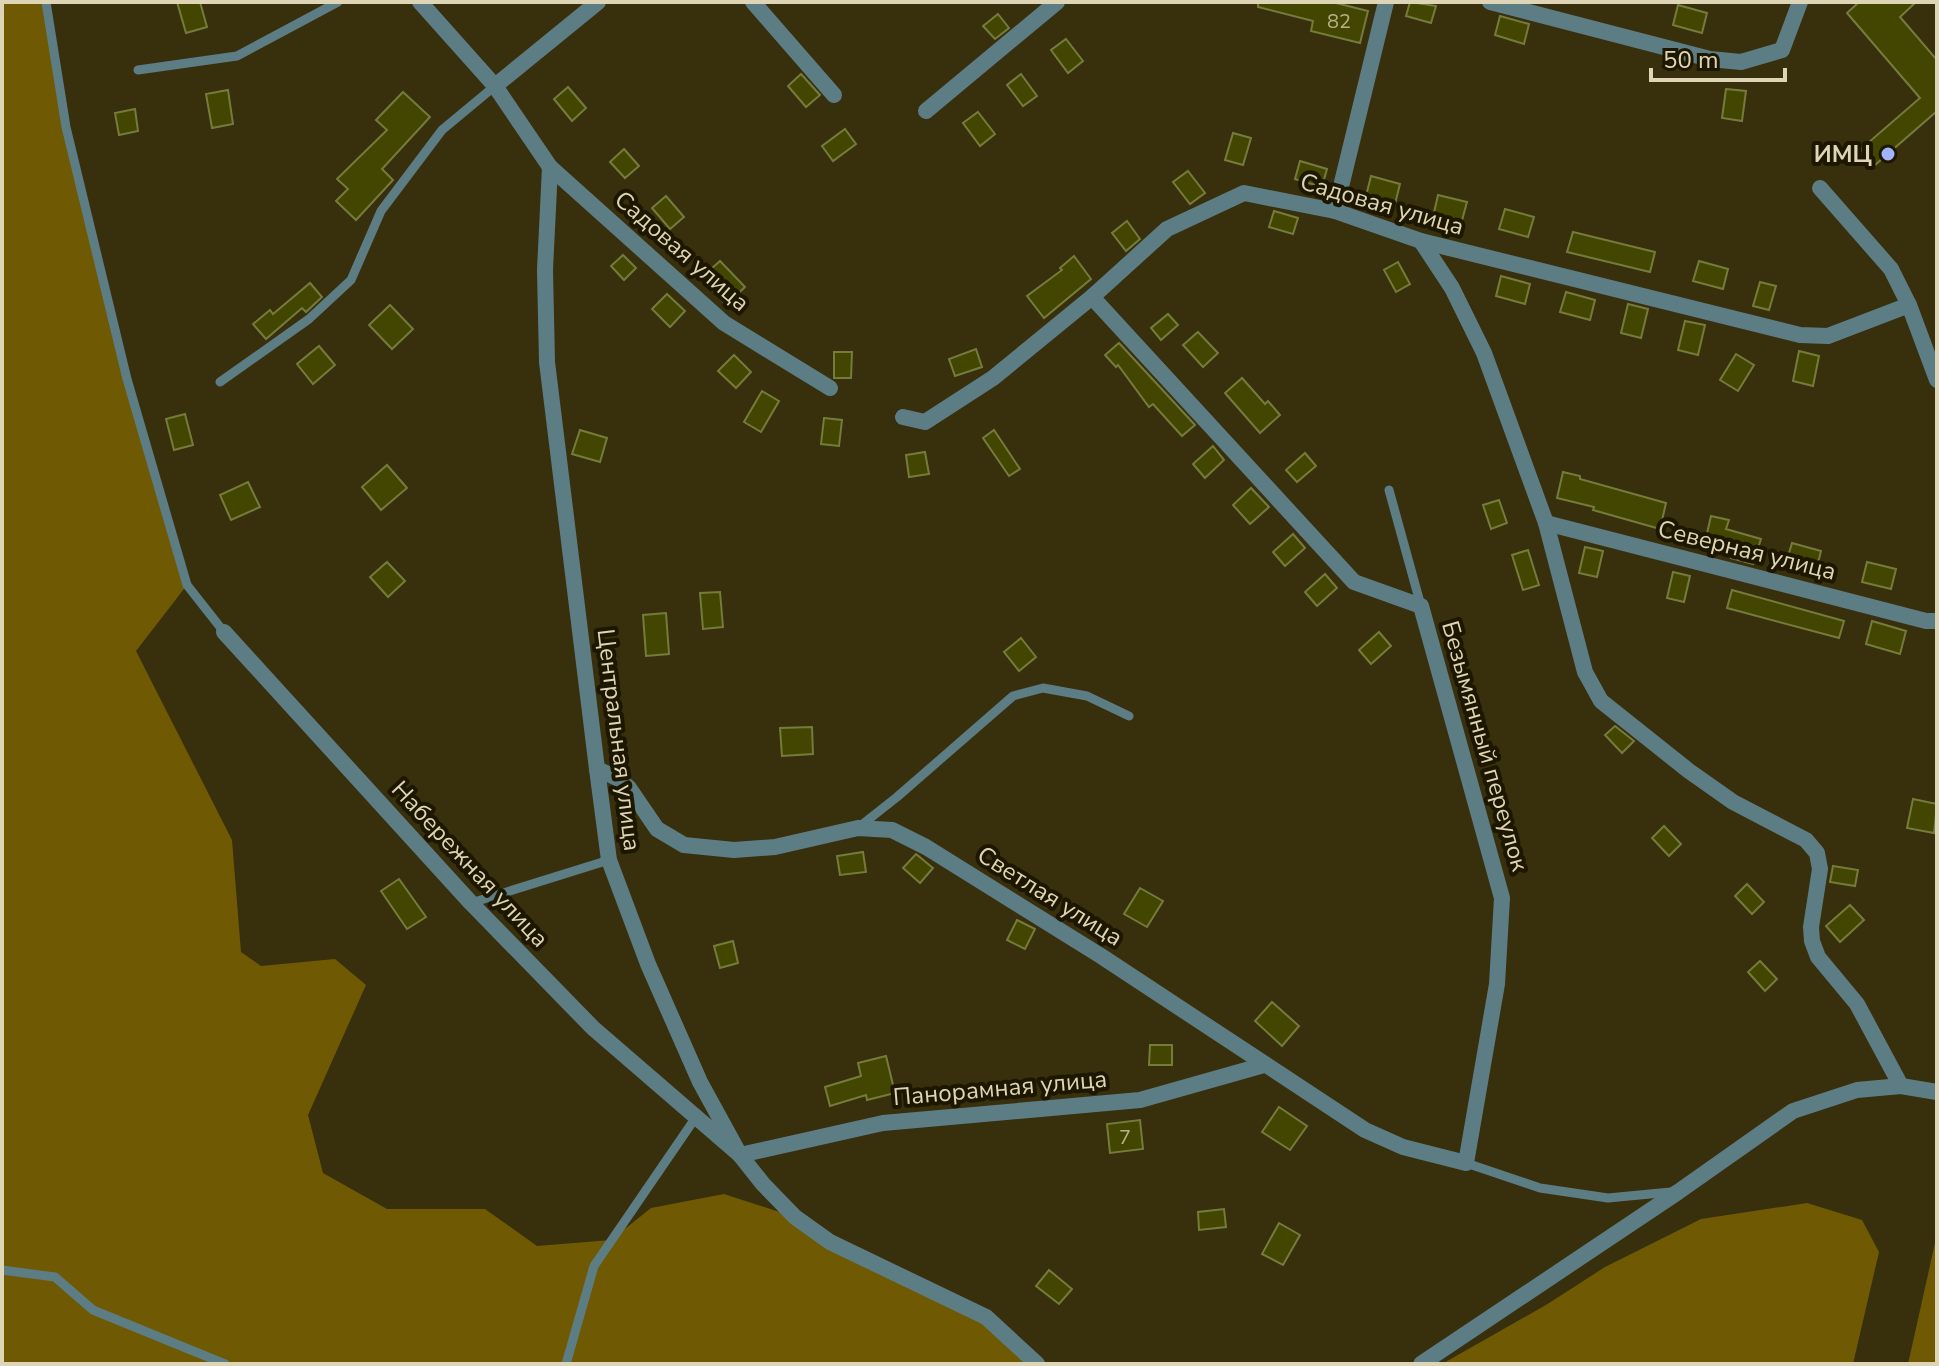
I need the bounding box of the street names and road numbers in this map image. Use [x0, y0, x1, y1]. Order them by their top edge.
street label: Садовая улица [1296, 165, 1468, 243]
street label: Садовая улица [608, 184, 756, 318]
street label: Северная улица [1655, 512, 1839, 588]
street label: Безымянный переулок [1434, 617, 1536, 875]
street label: Центральная улица [589, 627, 649, 853]
street label: Набережная улица [384, 774, 556, 954]
street label: Светлая улица [971, 839, 1129, 953]
street label: Панорамная улица [892, 1063, 1108, 1113]

